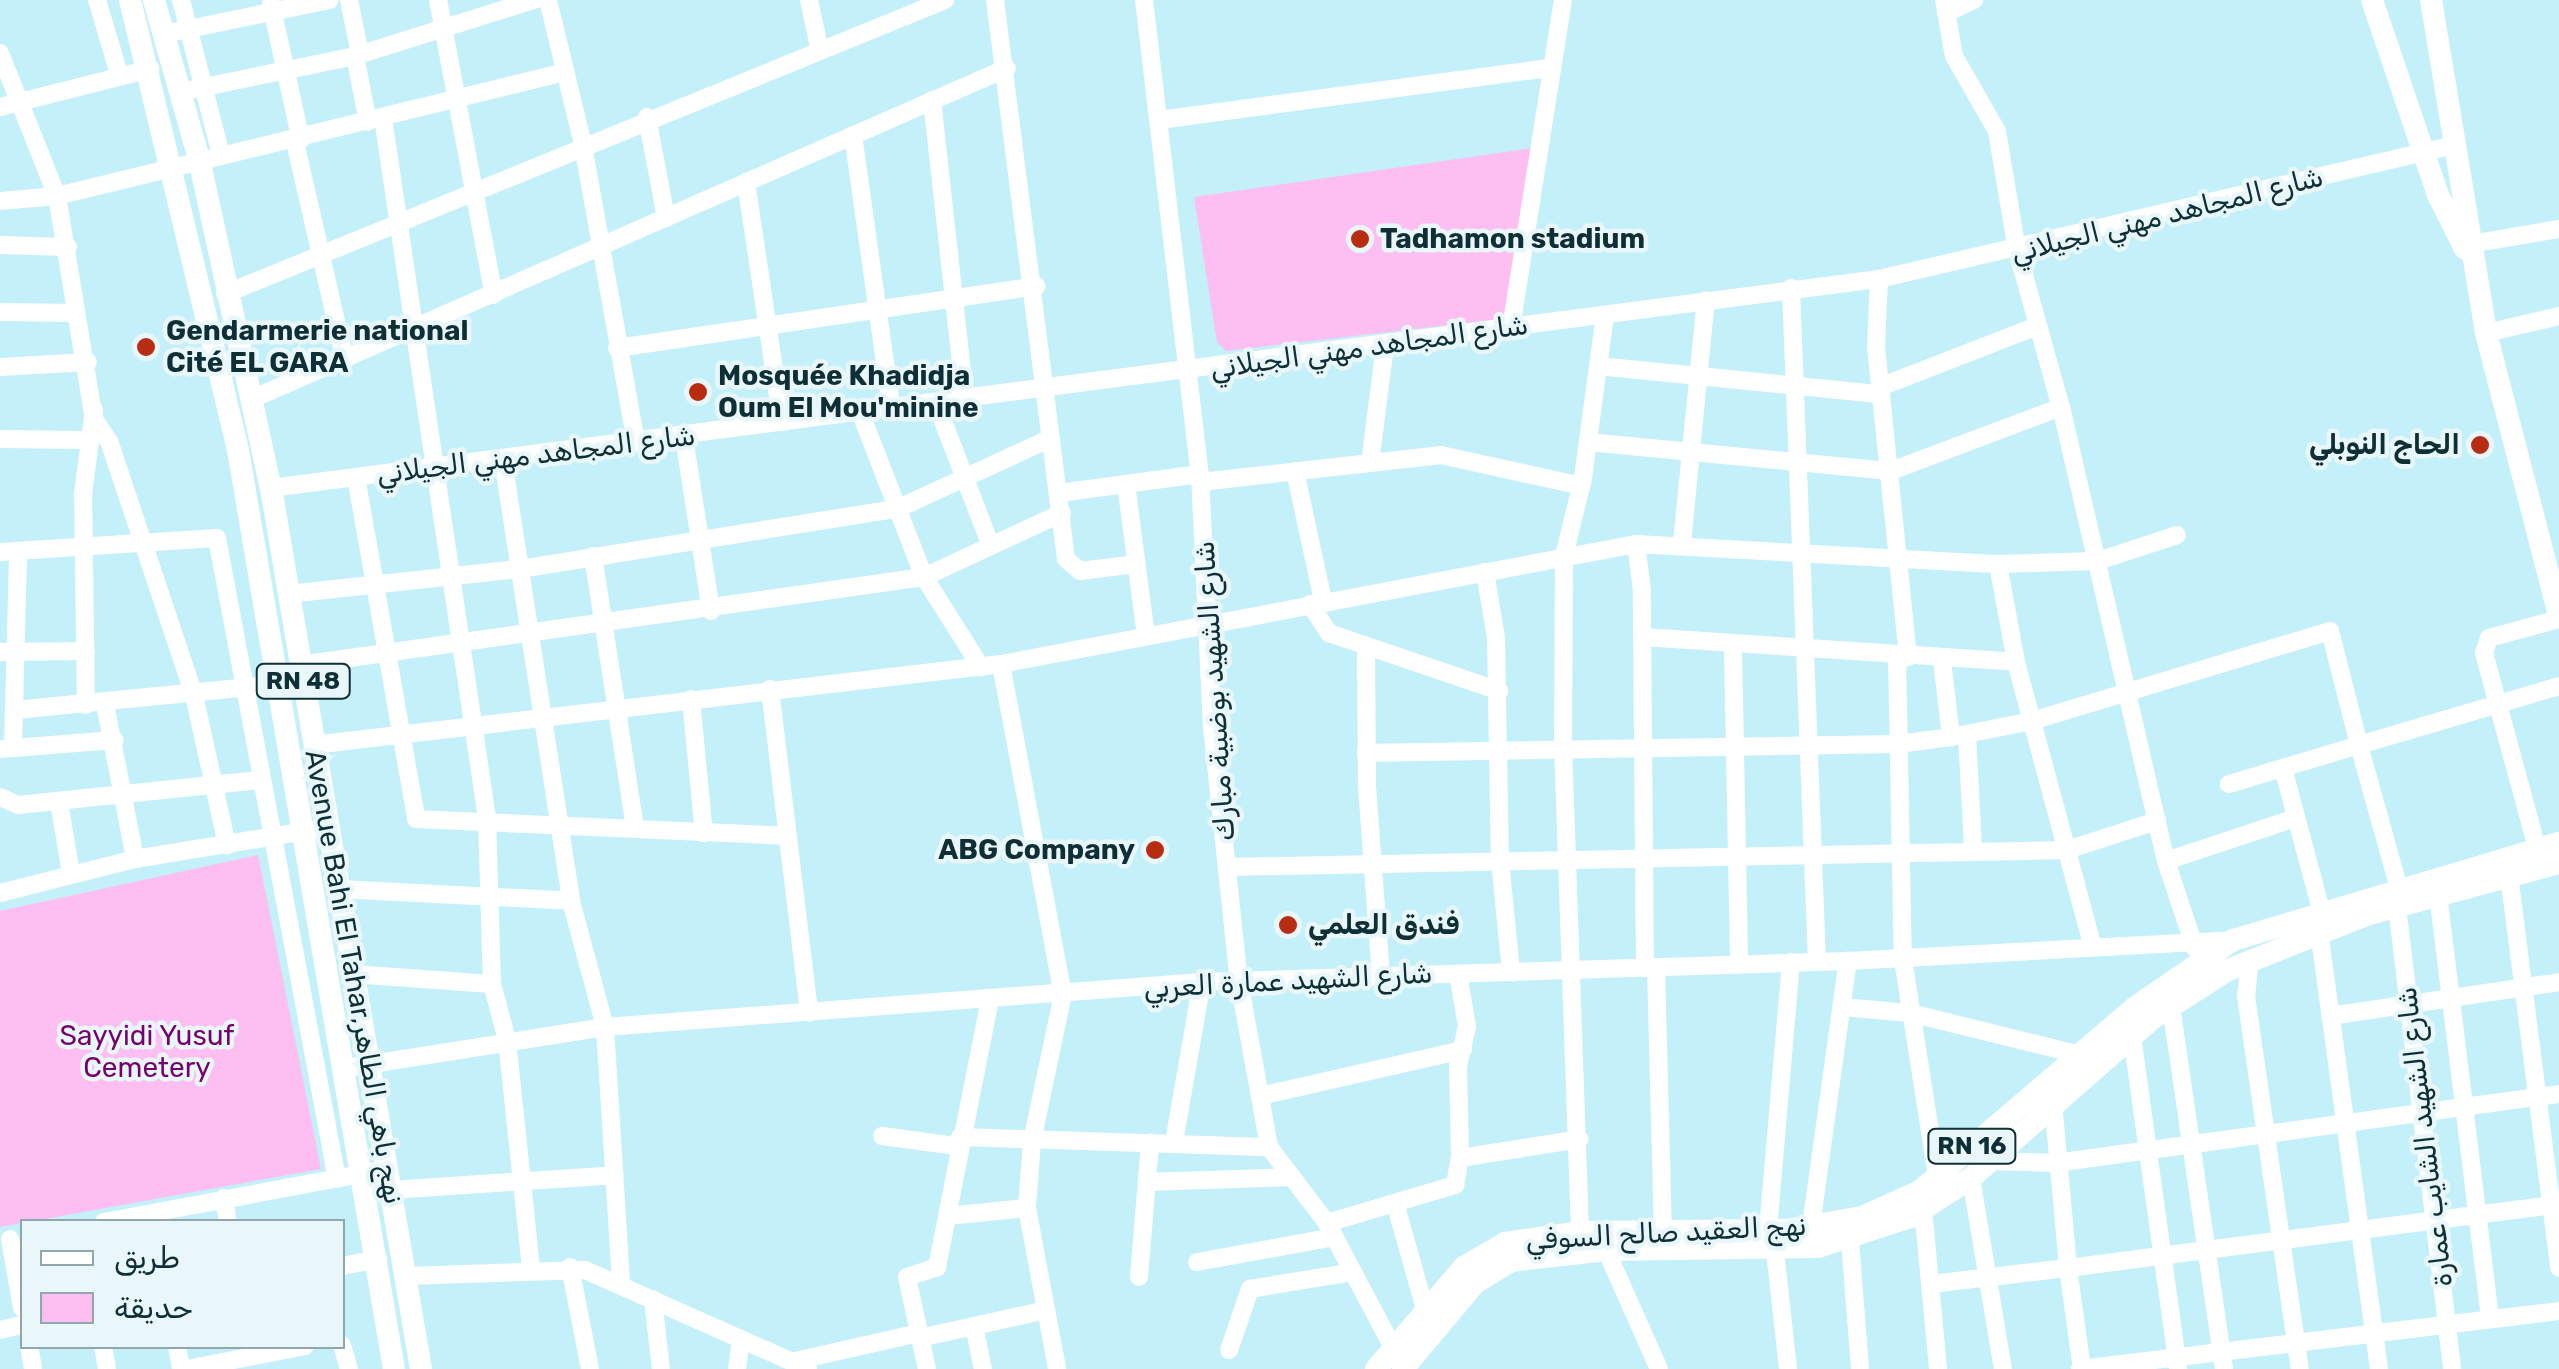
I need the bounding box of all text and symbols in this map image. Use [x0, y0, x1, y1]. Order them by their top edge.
street label: شارع المجاهد مهني الجيلاني [2007, 160, 2327, 270]
place label: Tadhamon stadium [1380, 222, 1645, 256]
marker: Tadhamon stadium [1349, 228, 1371, 250]
street label: شارع المجاهد مهني الجيلاني [1208, 308, 1530, 386]
place label: Gendarmerie national Cité EL GARA [166, 314, 468, 380]
marker: Gendarmerie national Cité EL GARA [135, 336, 157, 358]
place label: Mosquée Khadidja Oum El Mou'minine [718, 359, 979, 425]
marker: Mosquée Khadidja Oum El Mou'minine [687, 381, 709, 403]
street label: شارع المجاهد مهني الجيلاني [375, 419, 697, 491]
place label: الحاج النوبلي [2309, 428, 2460, 462]
marker: الحاج النوبلي [2469, 434, 2491, 456]
street label: شارع الشهيد بوضبية مبارك [1188, 540, 1242, 842]
road number: RN 48 [256, 661, 350, 701]
street label: Avenue Bahi El Tahar,نهج باهي الطاهر [297, 747, 411, 1207]
place label: ABG Company [938, 833, 1135, 867]
marker: ABG Company [1144, 839, 1166, 861]
place label: فندق العلمي [1308, 908, 1459, 942]
marker: فندق العلمي [1277, 914, 1299, 936]
street label: شارع الشهيد عمارة العربي [1143, 957, 1433, 1005]
street label: شارع الشهيد الشايب عمارة [2390, 985, 2460, 1289]
park label: Sayyidi Yusuf Cemetery [59, 1019, 235, 1085]
road number: RN 16 [1927, 1126, 2017, 1166]
street label: نهج العقيد صالح السوفي [1525, 1209, 1807, 1257]
legend [20, 1219, 345, 1349]
text: طريق [114, 1240, 180, 1276]
text: حديقة [114, 1290, 193, 1326]

